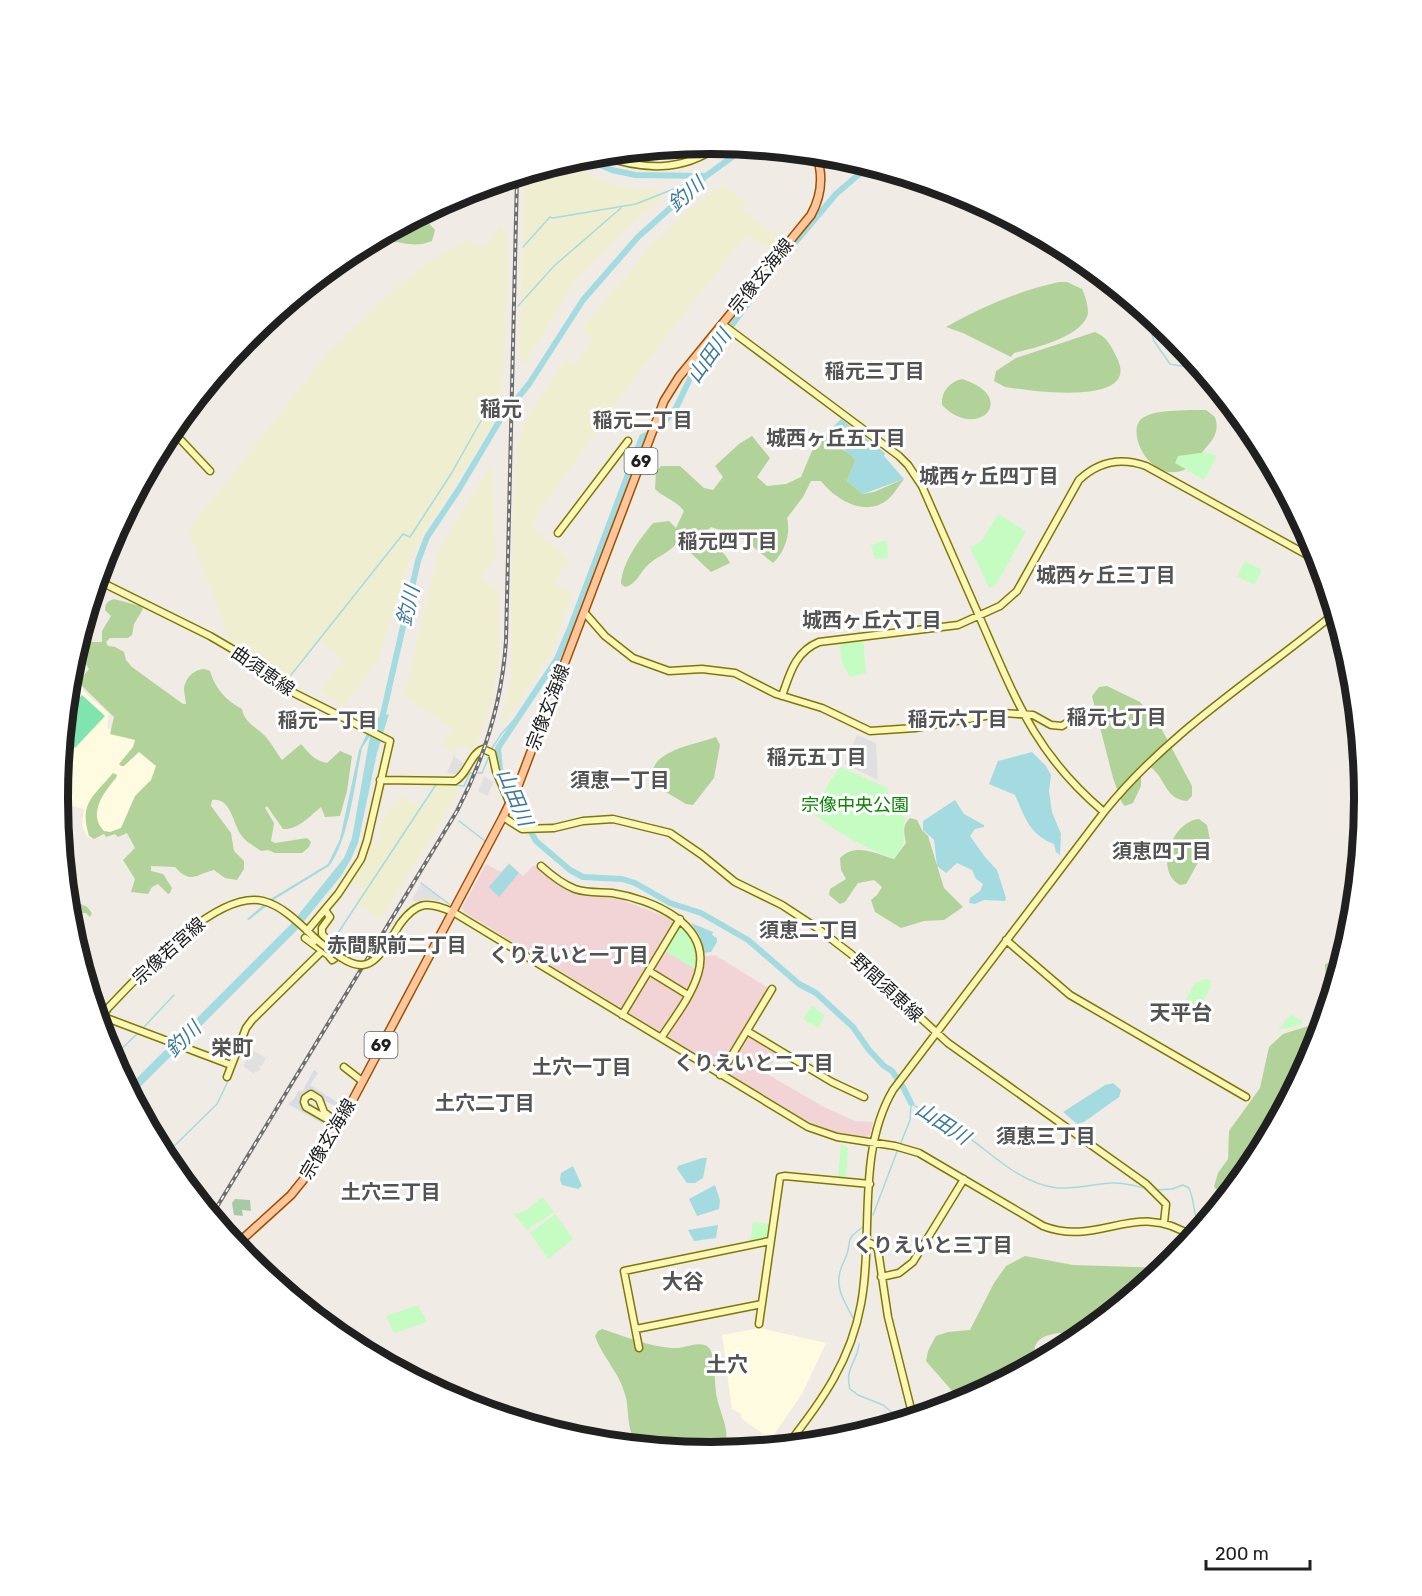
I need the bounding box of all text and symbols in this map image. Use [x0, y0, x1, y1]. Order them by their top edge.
water label: 釣川 [663, 171, 710, 216]
street label: 宗像玄海線 [724, 234, 798, 318]
water label: 山田川 [682, 323, 737, 387]
district label: 稲元三丁目 [825, 359, 925, 383]
district label: 稲元 [480, 396, 522, 421]
district label: 稲元二丁目 [593, 408, 693, 432]
district label: 城西ヶ丘五丁目 [766, 426, 906, 450]
road number: 69 [624, 448, 658, 474]
district label: 城西ヶ丘四丁目 [919, 464, 1059, 488]
district label: 稲元四丁目 [678, 529, 778, 553]
district label: 城西ヶ丘三丁目 [1036, 563, 1176, 587]
water label: 釣川 [392, 582, 425, 628]
district label: 城西ヶ丘六丁目 [802, 608, 942, 632]
street label: 曲須恵線 [227, 641, 299, 701]
street label: 宗像玄海線 [522, 661, 574, 753]
district label: 稲元七丁目 [1067, 705, 1167, 729]
district label: 稲元六丁目 [908, 707, 1008, 731]
district label: 稲元一丁目 [278, 708, 378, 732]
district label: 稲元五丁目 [767, 745, 867, 769]
water label: 山田川 [492, 765, 539, 831]
district label: 須恵一丁目 [570, 768, 670, 792]
park label: 宗像中央公園 [801, 794, 909, 816]
district label: 須恵四丁目 [1112, 839, 1212, 863]
street label: 宗像若宮線 [128, 913, 210, 989]
district label: 須恵二丁目 [759, 918, 859, 942]
district label: 赤間駅前二丁目 [327, 933, 467, 957]
district label: くりえいと一丁目 [489, 943, 649, 967]
street label: 野間須恵線 [847, 949, 927, 1027]
district label: 天平台 [1150, 1000, 1213, 1025]
water label: 釣川 [160, 1015, 207, 1062]
road number: 69 [364, 1032, 398, 1058]
district label: 栄町 [211, 1035, 253, 1060]
district label: くりえいと二丁目 [674, 1051, 834, 1075]
district label: 土穴一丁目 [532, 1055, 632, 1079]
district label: 土穴二丁目 [435, 1091, 535, 1115]
street label: 宗像玄海線 [295, 1095, 361, 1183]
water label: 山田川 [911, 1097, 976, 1150]
district label: 須恵三丁目 [996, 1124, 1096, 1148]
district label: 土穴三丁目 [341, 1180, 441, 1204]
district label: くりえいと三丁目 [853, 1233, 1013, 1257]
district label: 大谷 [662, 1269, 704, 1294]
district label: 土穴 [706, 1352, 748, 1377]
scale bar [1206, 1533, 1310, 1571]
text: 200 m [1215, 1543, 1269, 1565]

